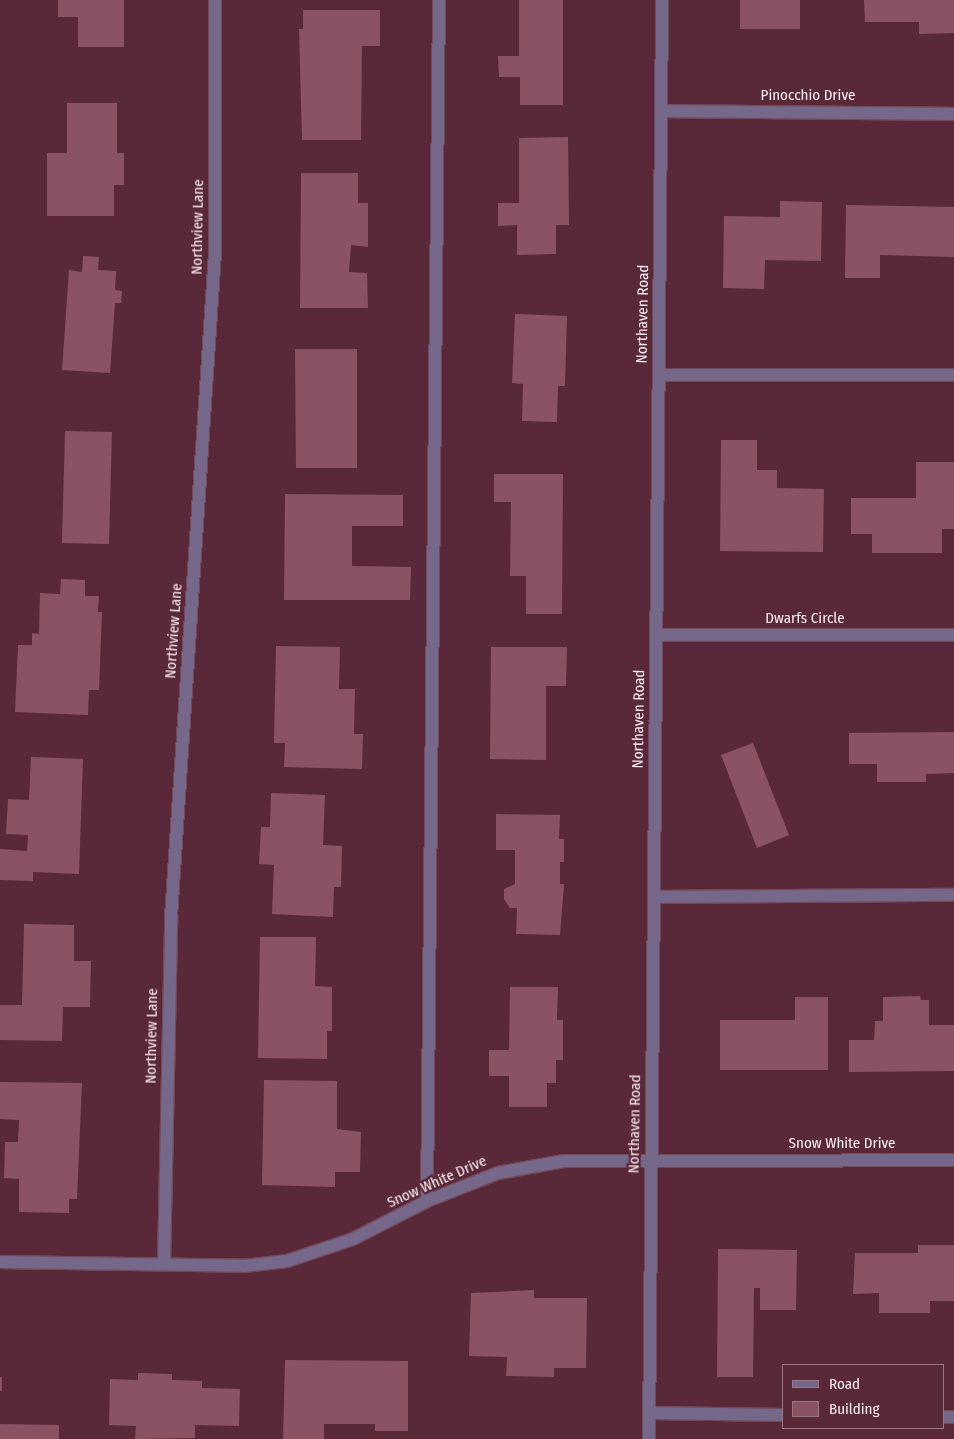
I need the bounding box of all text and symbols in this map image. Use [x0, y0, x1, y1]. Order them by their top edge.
street label: Pinocchio Drive [761, 87, 855, 105]
street label: Northview Lane [188, 179, 208, 275]
street label: Northaven Road [633, 264, 653, 364]
street label: Northview Lane [162, 583, 186, 679]
street label: Dwarfs Circle [765, 610, 845, 628]
street label: Northaven Road [629, 669, 649, 769]
street label: Northview Lane [142, 988, 162, 1084]
street label: Northaven Road [625, 1074, 645, 1174]
street label: Snow White Drive [789, 1135, 895, 1153]
street label: Snow White Drive [385, 1152, 489, 1212]
legend [782, 1364, 944, 1429]
text: Road [829, 1375, 860, 1393]
text: Building [829, 1400, 880, 1418]

